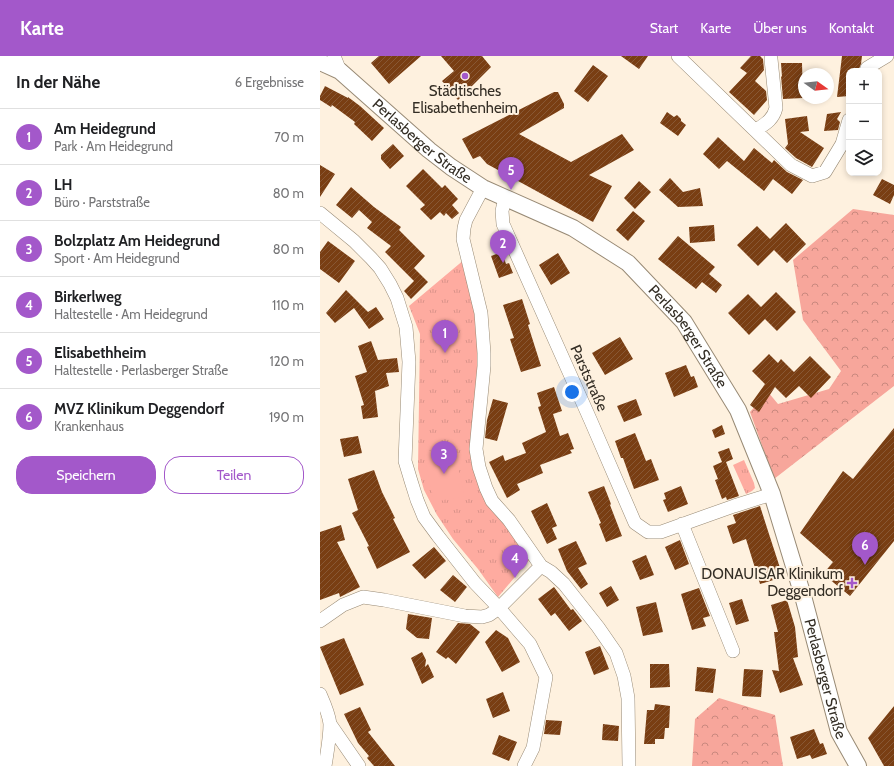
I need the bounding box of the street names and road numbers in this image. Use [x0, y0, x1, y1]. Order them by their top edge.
street label: Perlasberger Straße [369, 95, 475, 187]
street label: Perlasberger Straße [645, 281, 731, 391]
street label: Parststraße [566, 342, 612, 414]
street label: Perlasberger Straße [800, 617, 850, 742]

